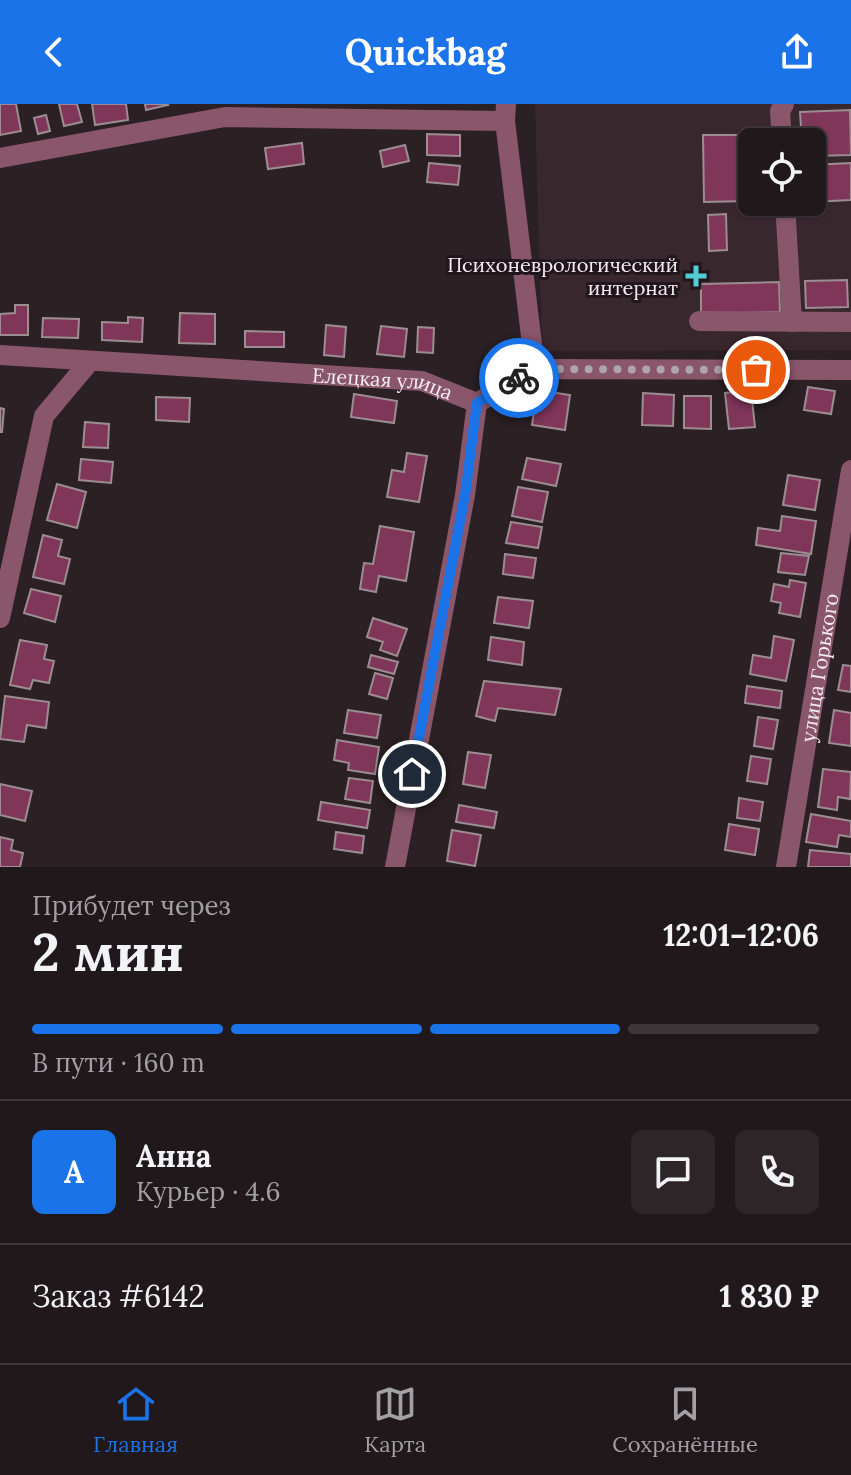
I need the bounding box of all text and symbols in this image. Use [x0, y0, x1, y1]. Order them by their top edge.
text: Quickbag [345, 29, 506, 75]
icon: back [32, 30, 76, 74]
icon: share [775, 30, 819, 74]
map controls [738, 128, 826, 216]
button: locate [738, 128, 826, 216]
place label: Психоневрологический интернат [447, 252, 678, 300]
marker: Психоневрологический интернат [685, 265, 707, 287]
pin [722, 336, 790, 404]
courier [479, 338, 559, 418]
icon: bag [734, 348, 778, 392]
icon: bike [497, 356, 541, 400]
street label: Елецкая улица [312, 362, 457, 405]
street label: улица Горького [794, 591, 843, 744]
pin [378, 740, 446, 808]
icon: home [390, 752, 434, 796]
text: Прибудет через [32, 889, 231, 922]
text: 12:01–12:06 [663, 916, 819, 954]
text: 2 мин [32, 919, 184, 985]
text: В пути · 160 m [32, 1046, 205, 1079]
button: chat [631, 1130, 715, 1214]
button: phone [735, 1130, 819, 1214]
text: Анна [136, 1137, 212, 1175]
text: А [64, 1153, 84, 1191]
text: Курьер · 4.6 [136, 1175, 281, 1208]
text: Заказ #6142 [32, 1277, 205, 1315]
text: 1 830 ₽ [719, 1277, 819, 1315]
tab: Главная [93, 1382, 178, 1458]
tab: Карта [364, 1382, 426, 1458]
tab: Сохранённые [612, 1382, 758, 1458]

